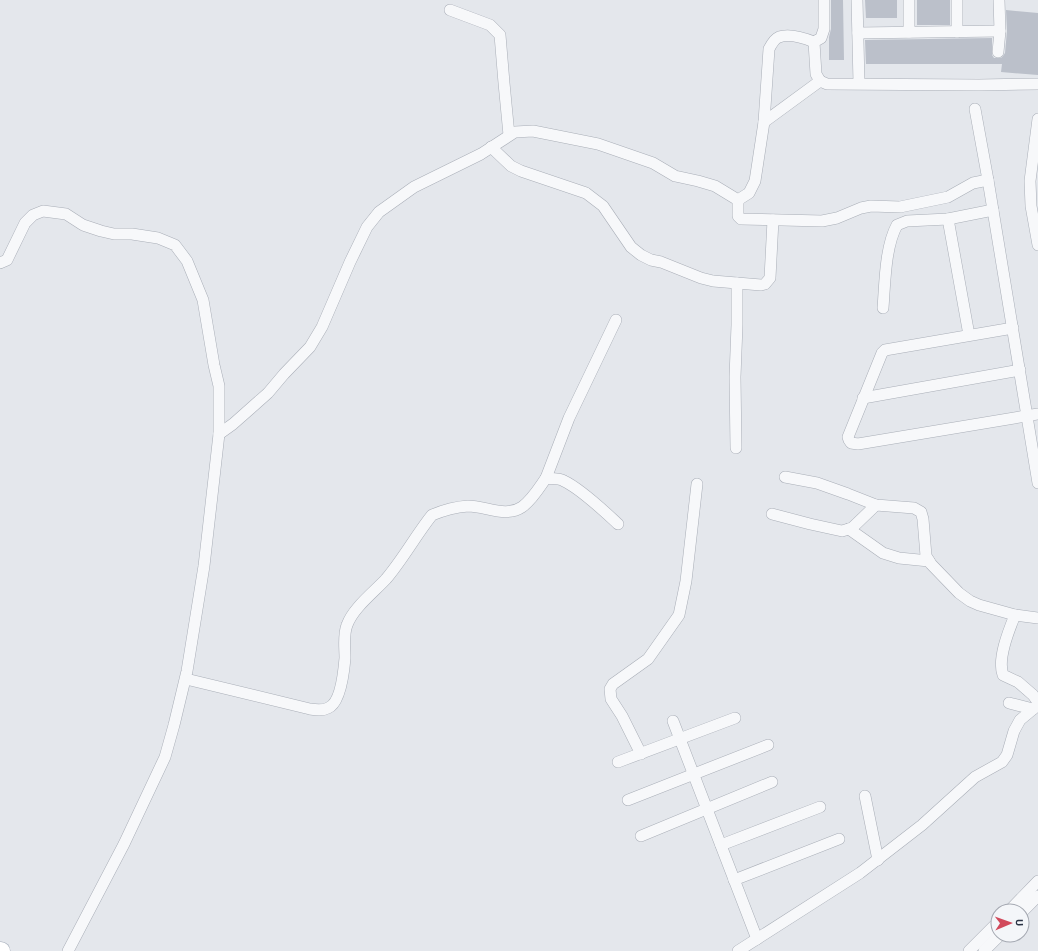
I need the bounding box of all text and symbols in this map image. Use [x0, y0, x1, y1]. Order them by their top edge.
north arrow [990, 903, 1030, 943]
text: U [1014, 919, 1025, 926]

